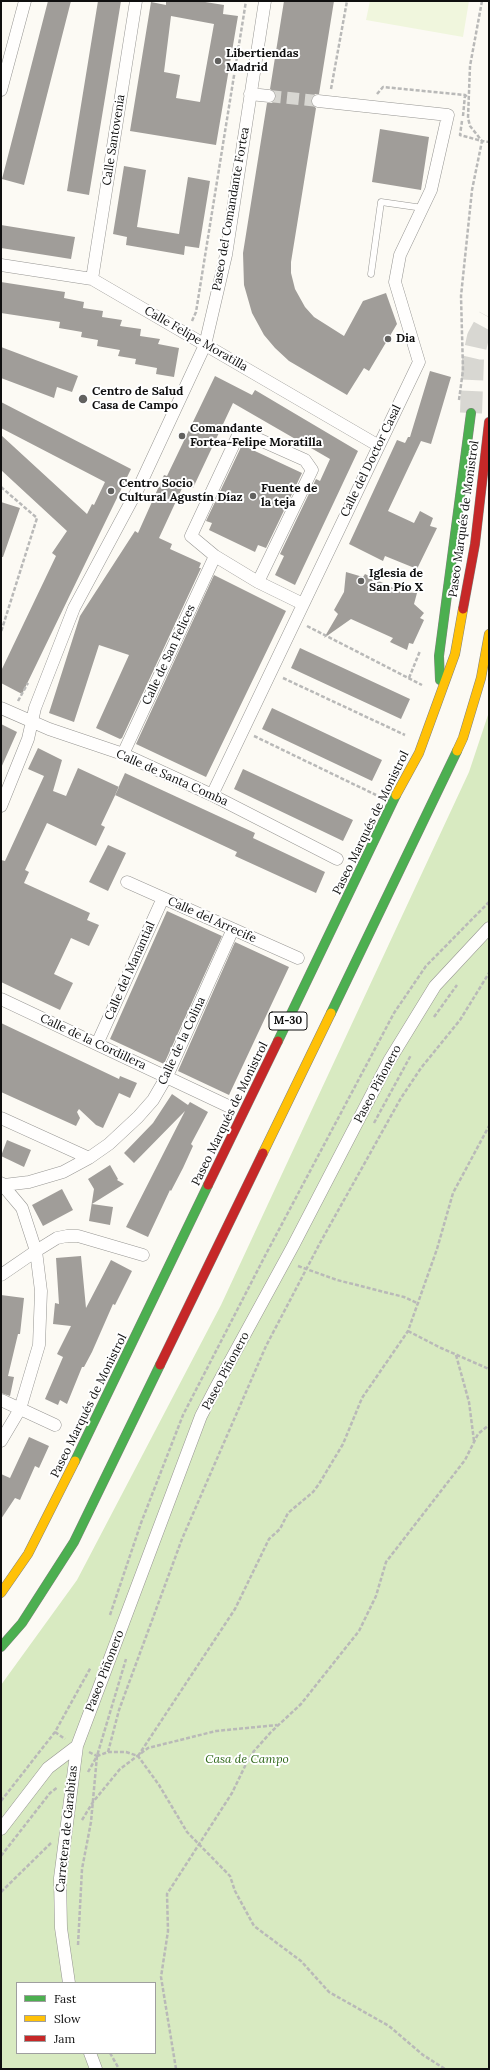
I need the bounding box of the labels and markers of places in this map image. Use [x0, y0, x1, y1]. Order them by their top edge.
place label: Libertiendas Madrid [226, 47, 299, 75]
marker: Libertiendas Madrid [213, 56, 223, 66]
place label: Dia [396, 332, 415, 346]
marker: Dia [383, 334, 393, 344]
place label: Centro de Salud Casa de Campo [92, 385, 183, 413]
marker: Centro de Salud Casa de Campo [77, 393, 89, 405]
place label: Comandante Fortea-Felipe Moratilla [190, 422, 322, 450]
marker: Comandante Fortea-Felipe Moratilla [177, 431, 187, 441]
place label: Centro Socio Cultural Agustín Díaz [119, 477, 243, 505]
place label: Fuente de la teja [261, 482, 317, 510]
marker: Centro Socio Cultural Agustín Díaz [106, 486, 116, 496]
marker: Fuente de la teja [248, 491, 258, 501]
place label: Iglesia de San Pío X [369, 567, 423, 595]
marker: Iglesia de San Pío X [356, 576, 366, 586]

